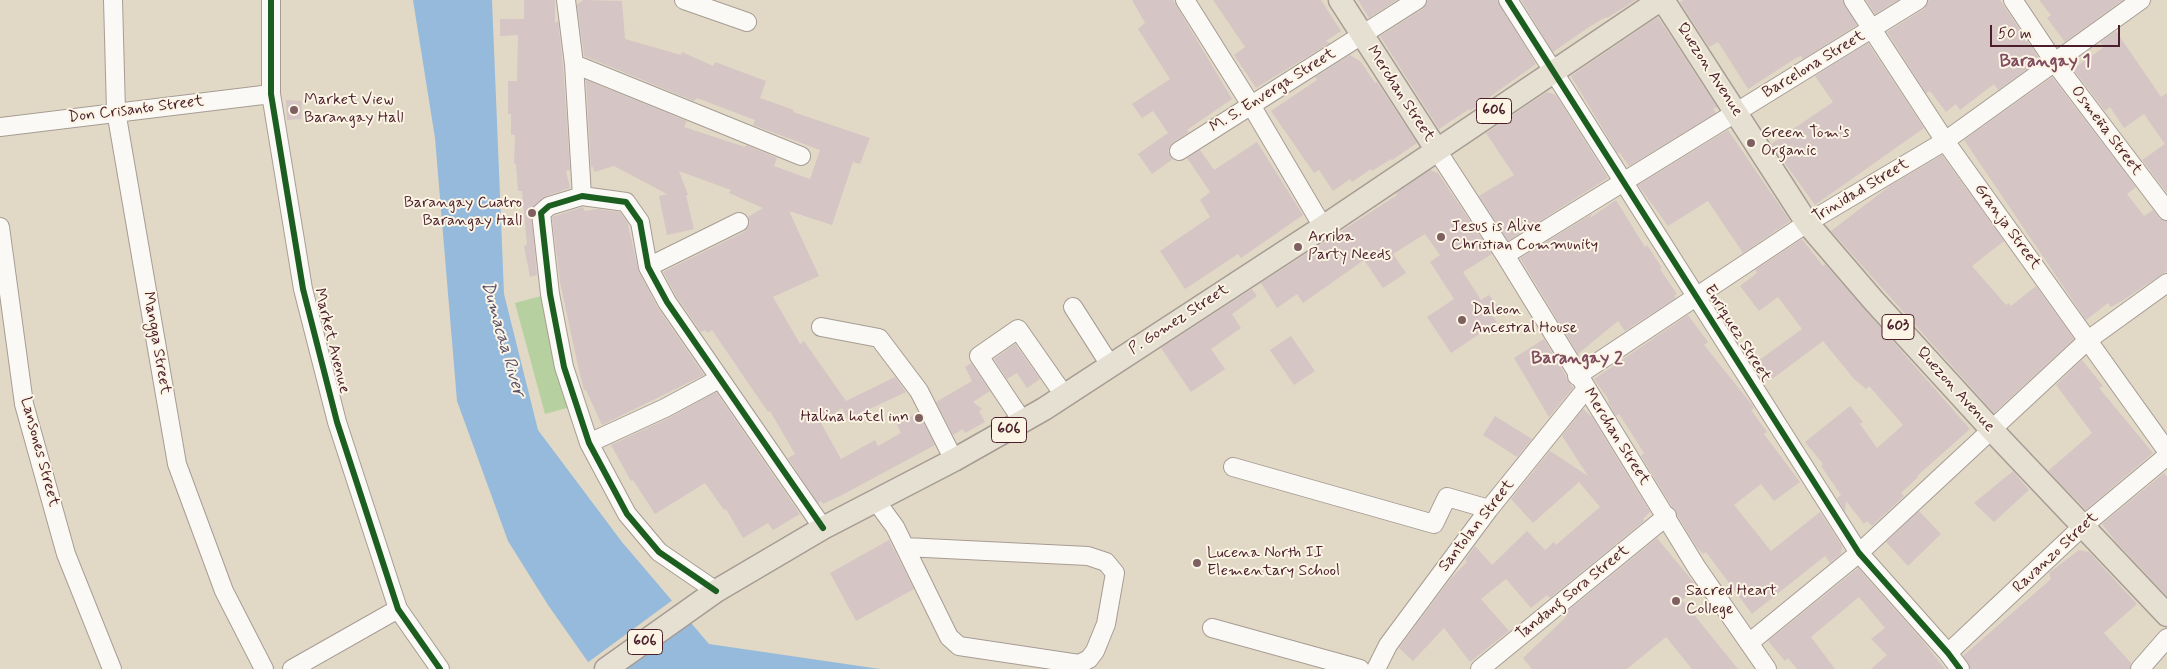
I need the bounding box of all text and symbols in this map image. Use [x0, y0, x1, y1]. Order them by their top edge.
scale bar [1992, 15, 2122, 47]
street label: Quezon Avenue [1672, 19, 1746, 121]
text: 50 m [1998, 24, 2032, 44]
street label: Barcelona Street [1759, 27, 1869, 103]
street label: Merchan Street [1362, 42, 1438, 146]
street label: M. S. Enverga Street [1207, 45, 1339, 137]
district label: Barangay 1 [1999, 51, 2091, 73]
street label: Osmeña Street [2066, 82, 2146, 180]
place label: Market View Barangay Hall [304, 91, 404, 129]
street label: Don Crisanto Street [67, 92, 205, 128]
road number: 606 [1476, 98, 1512, 124]
marker: Market View Barangay Hall [288, 104, 300, 116]
place label: Green Tom's Organic [1761, 124, 1849, 162]
marker: Green Tom's Organic [1745, 137, 1757, 149]
street label: Trinidad Street [1809, 155, 1913, 227]
street label: Granja Street [1969, 180, 2045, 274]
place label: Barangay Cuatro Barangay Hall [404, 194, 522, 232]
marker: Barangay Cuatro Barangay Hall [526, 207, 538, 219]
place label: Jesus is Alive Christian Community [1451, 218, 1598, 256]
place label: Arriba Party Needs [1308, 228, 1391, 266]
marker: Jesus is Alive Christian Community [1435, 231, 1447, 243]
marker: Arriba Party Needs [1292, 241, 1304, 253]
water label: Dumacaa River [475, 279, 529, 399]
street label: P. Gomez Street [1125, 281, 1233, 359]
street label: Enriquez Street [1699, 282, 1775, 386]
street label: Market Avenue [309, 286, 353, 396]
street label: Mangga Street [138, 290, 174, 396]
place label: Daleon Ancestral House [1472, 301, 1577, 339]
marker: Daleon Ancestral House [1456, 314, 1468, 326]
road number: 603 [1882, 314, 1914, 340]
street label: Quezon Avenue [1912, 343, 1998, 437]
district label: Barangay 2 [1531, 348, 1623, 370]
street label: Merchan Street [1579, 385, 1653, 489]
street label: Lansones Street [15, 395, 63, 509]
place label: Halina hotel inn [800, 408, 909, 428]
marker: Halina hotel inn [913, 412, 925, 424]
road number: 606 [992, 418, 1026, 442]
street label: Santolan Street [1435, 476, 1519, 576]
street label: Ravanzo Street [2009, 509, 2103, 597]
street label: Tandang Sora Street [1513, 542, 1633, 644]
place label: Lucena North II Elementary School [1207, 544, 1340, 582]
marker: Lucena North II Elementary School [1191, 557, 1203, 569]
place label: Sacred Heart College [1686, 582, 1777, 620]
marker: Sacred Heart College [1670, 595, 1682, 607]
road number: 606 [628, 630, 662, 654]

